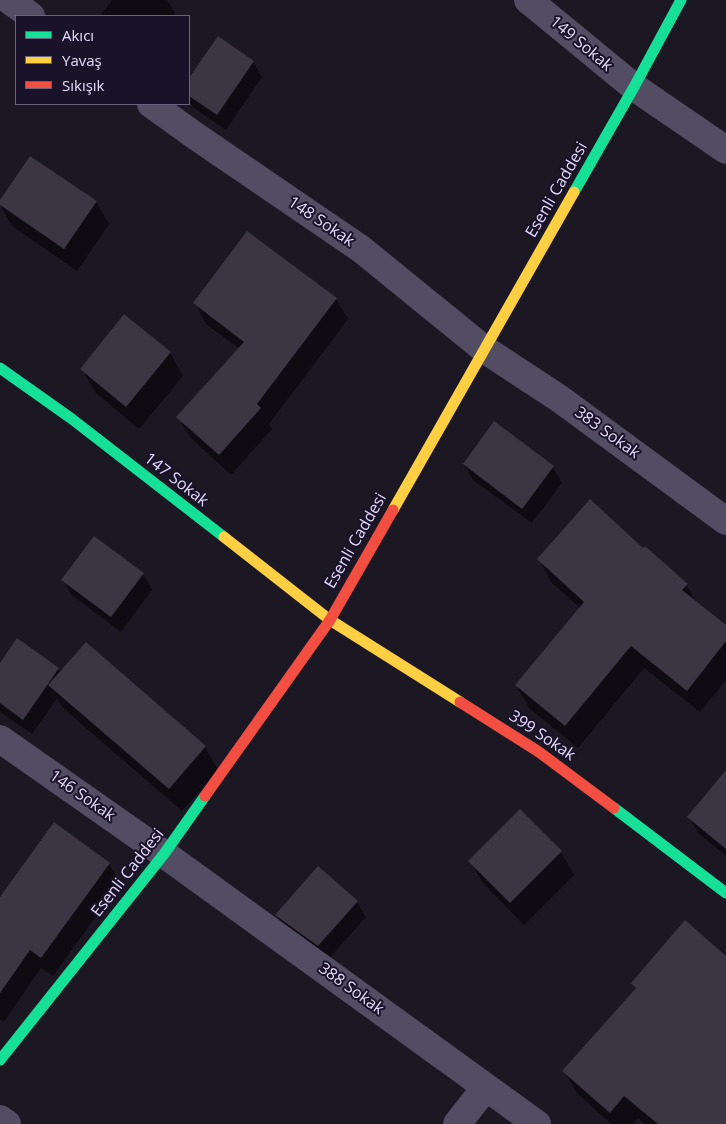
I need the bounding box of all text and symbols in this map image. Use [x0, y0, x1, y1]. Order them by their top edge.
street label: 149 Sokak [546, 12, 616, 76]
legend [15, 15, 190, 105]
text: Akıcı [62, 25, 94, 45]
text: Yavaş [62, 50, 102, 70]
text: Sıkışık [62, 75, 105, 95]
street label: Esenli Caddesi [522, 139, 592, 241]
street label: 148 Sokak [284, 193, 358, 251]
street label: 383 Sokak [571, 403, 643, 463]
street label: 147 Sokak [140, 449, 212, 511]
street label: Esenli Caddesi [321, 490, 391, 592]
street label: 399 Sokak [505, 707, 579, 765]
street label: 146 Sokak [45, 766, 119, 826]
street label: Esenli Caddesi [88, 825, 168, 921]
street label: 388 Sokak [315, 959, 387, 1019]

